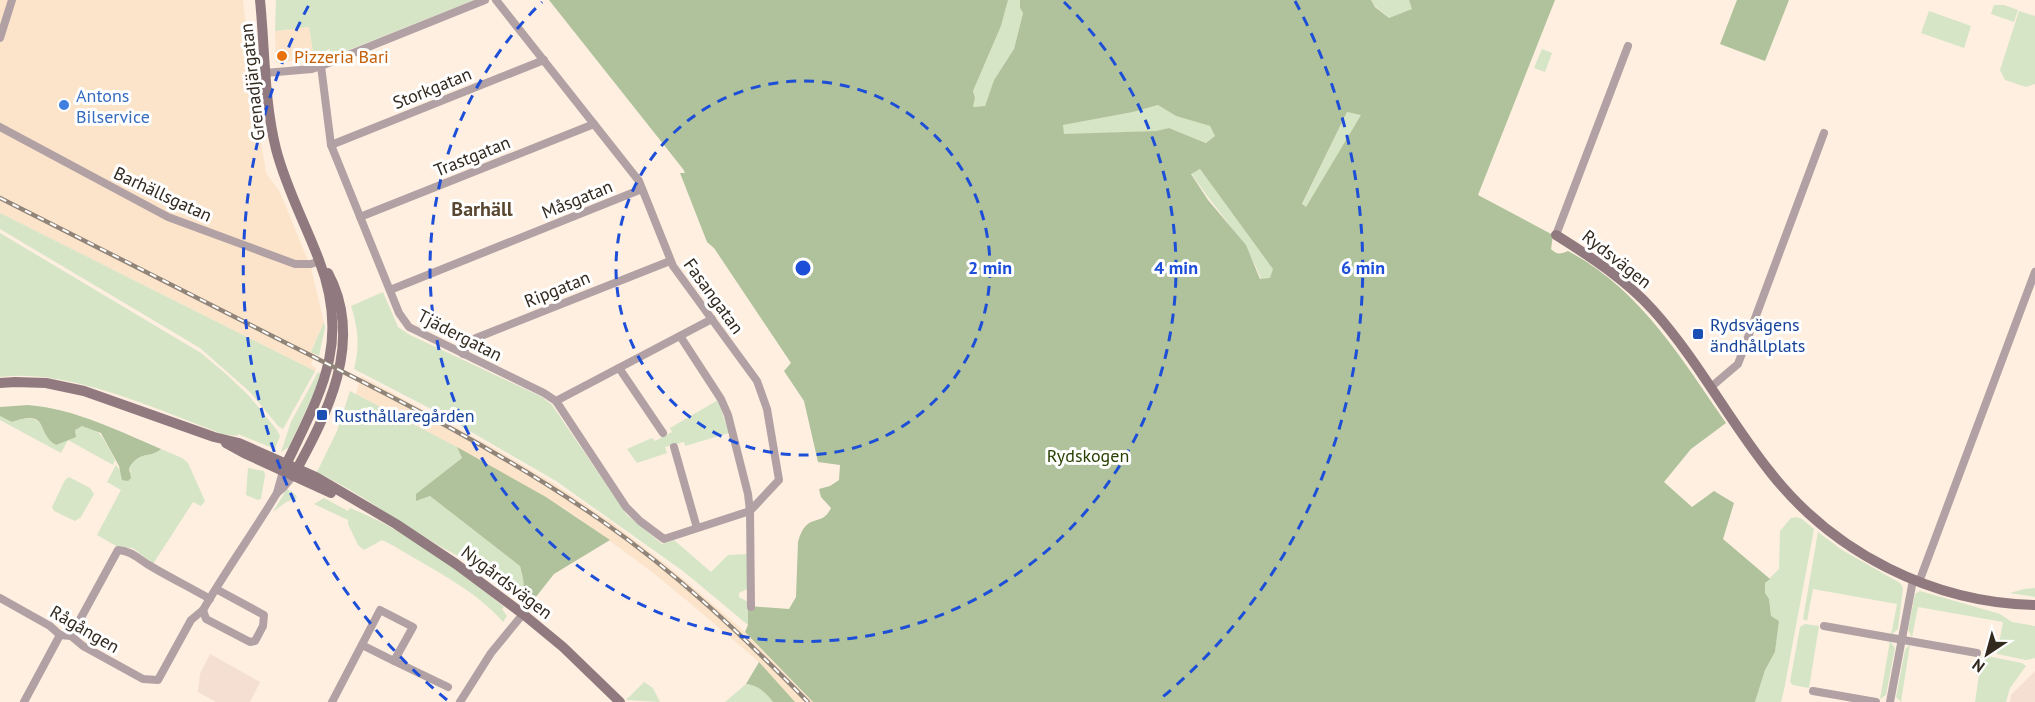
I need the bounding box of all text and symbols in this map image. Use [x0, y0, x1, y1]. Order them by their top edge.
street label: Grenadjärgatan [234, 22, 270, 142]
place label: Pizzeria Bari [294, 45, 389, 68]
marker: Pizzeria Bari [275, 49, 289, 63]
street label: Storkgatan [389, 62, 475, 114]
place label: Antons Bilservice [76, 84, 150, 128]
marker: Antons Bilservice [57, 98, 71, 112]
street label: Trastgatan [431, 130, 513, 182]
street label: Barhällsgatan [110, 161, 216, 227]
street label: Måsgatan [538, 174, 616, 224]
district label: Barhäll [451, 196, 513, 222]
street label: Rydsvägen [1578, 225, 1656, 293]
street label: Fasangatan [679, 254, 749, 338]
text: 2 min [968, 256, 1012, 279]
text: 4 min [1154, 256, 1198, 279]
text: 6 min [1341, 256, 1385, 279]
centre of rings [793, 258, 813, 278]
street label: Ripgatan [521, 265, 593, 313]
street label: Tjädergatan [414, 304, 506, 366]
place label: Rydsvägens ändhållplats [1710, 313, 1805, 357]
marker: Rydsvägens ändhållplats [1691, 327, 1705, 341]
place label: Rusthållaregården [334, 404, 475, 427]
marker: Rusthållaregården [315, 408, 329, 422]
park label: Rydskogen [1047, 444, 1129, 467]
street label: Nygårdsvägen [457, 540, 557, 624]
street label: Rågången [46, 600, 124, 658]
north arrow [1957, 624, 2017, 684]
text: N [1968, 655, 1988, 677]

